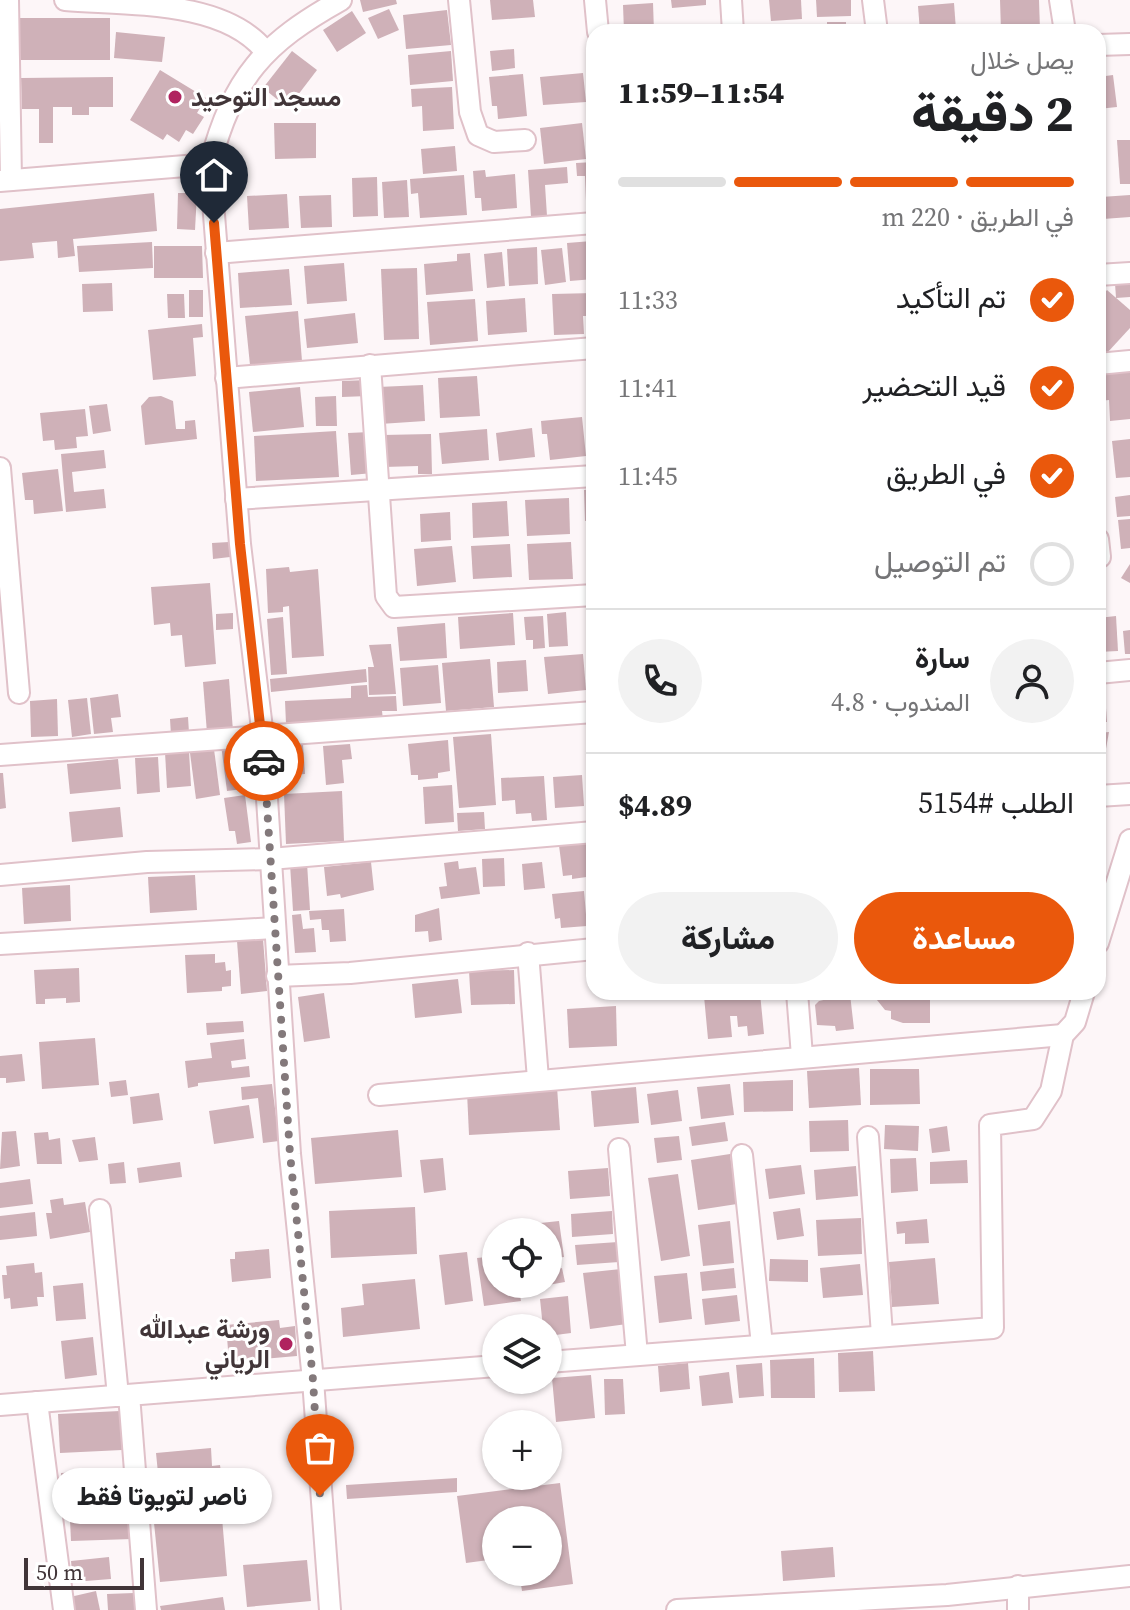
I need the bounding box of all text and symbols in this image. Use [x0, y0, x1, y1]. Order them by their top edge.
text: يصل خلال [970, 42, 1074, 78]
text: 11:54–11:59 [618, 72, 785, 113]
text: 2 دقيقة [911, 77, 1074, 148]
place label: مسجد التوحيد [191, 79, 341, 115]
marker: مسجد التوحيد [166, 88, 184, 106]
pin [180, 141, 248, 223]
icon: home [192, 153, 236, 197]
text: في الطريق · 220 m [882, 199, 1074, 235]
text: تم التأكيد [896, 277, 1006, 318]
icon: check [1030, 278, 1074, 322]
text: 11:33 [618, 282, 678, 318]
text: قيد التحضير [862, 365, 1006, 406]
icon: check [1030, 366, 1074, 410]
text: 11:41 [618, 370, 678, 406]
text: في الطريق [886, 453, 1006, 494]
icon: check [1030, 454, 1074, 498]
text: 11:45 [618, 458, 678, 494]
text: تم التوصيل [874, 541, 1006, 582]
text: سارة [915, 637, 970, 678]
button: phone [618, 639, 702, 723]
button: person [990, 639, 1074, 723]
text: المندوب · 4.8 [831, 684, 970, 720]
courier [224, 721, 304, 801]
icon: car [242, 739, 286, 783]
text: الطلب #5154 [918, 782, 1074, 823]
text: $4.89 [618, 785, 692, 826]
button: مشاركة [618, 892, 838, 984]
button: مساعدة [854, 892, 1074, 984]
map controls [482, 1218, 562, 1586]
button: locate [482, 1218, 562, 1298]
place label: ورشة عبدالله الرياني [139, 1311, 270, 1381]
button: layers [482, 1314, 562, 1394]
marker: ورشة عبدالله الرياني [277, 1335, 295, 1353]
button: + [482, 1410, 562, 1490]
pin [286, 1414, 354, 1496]
icon: bag [298, 1426, 342, 1470]
callout: ناصر لتويوتا فقط [52, 1468, 272, 1524]
text: ناصر لتويوتا فقط [77, 1478, 247, 1514]
button: − [482, 1506, 562, 1586]
scale bar [24, 1554, 144, 1590]
text: 50 m [36, 1557, 83, 1587]

